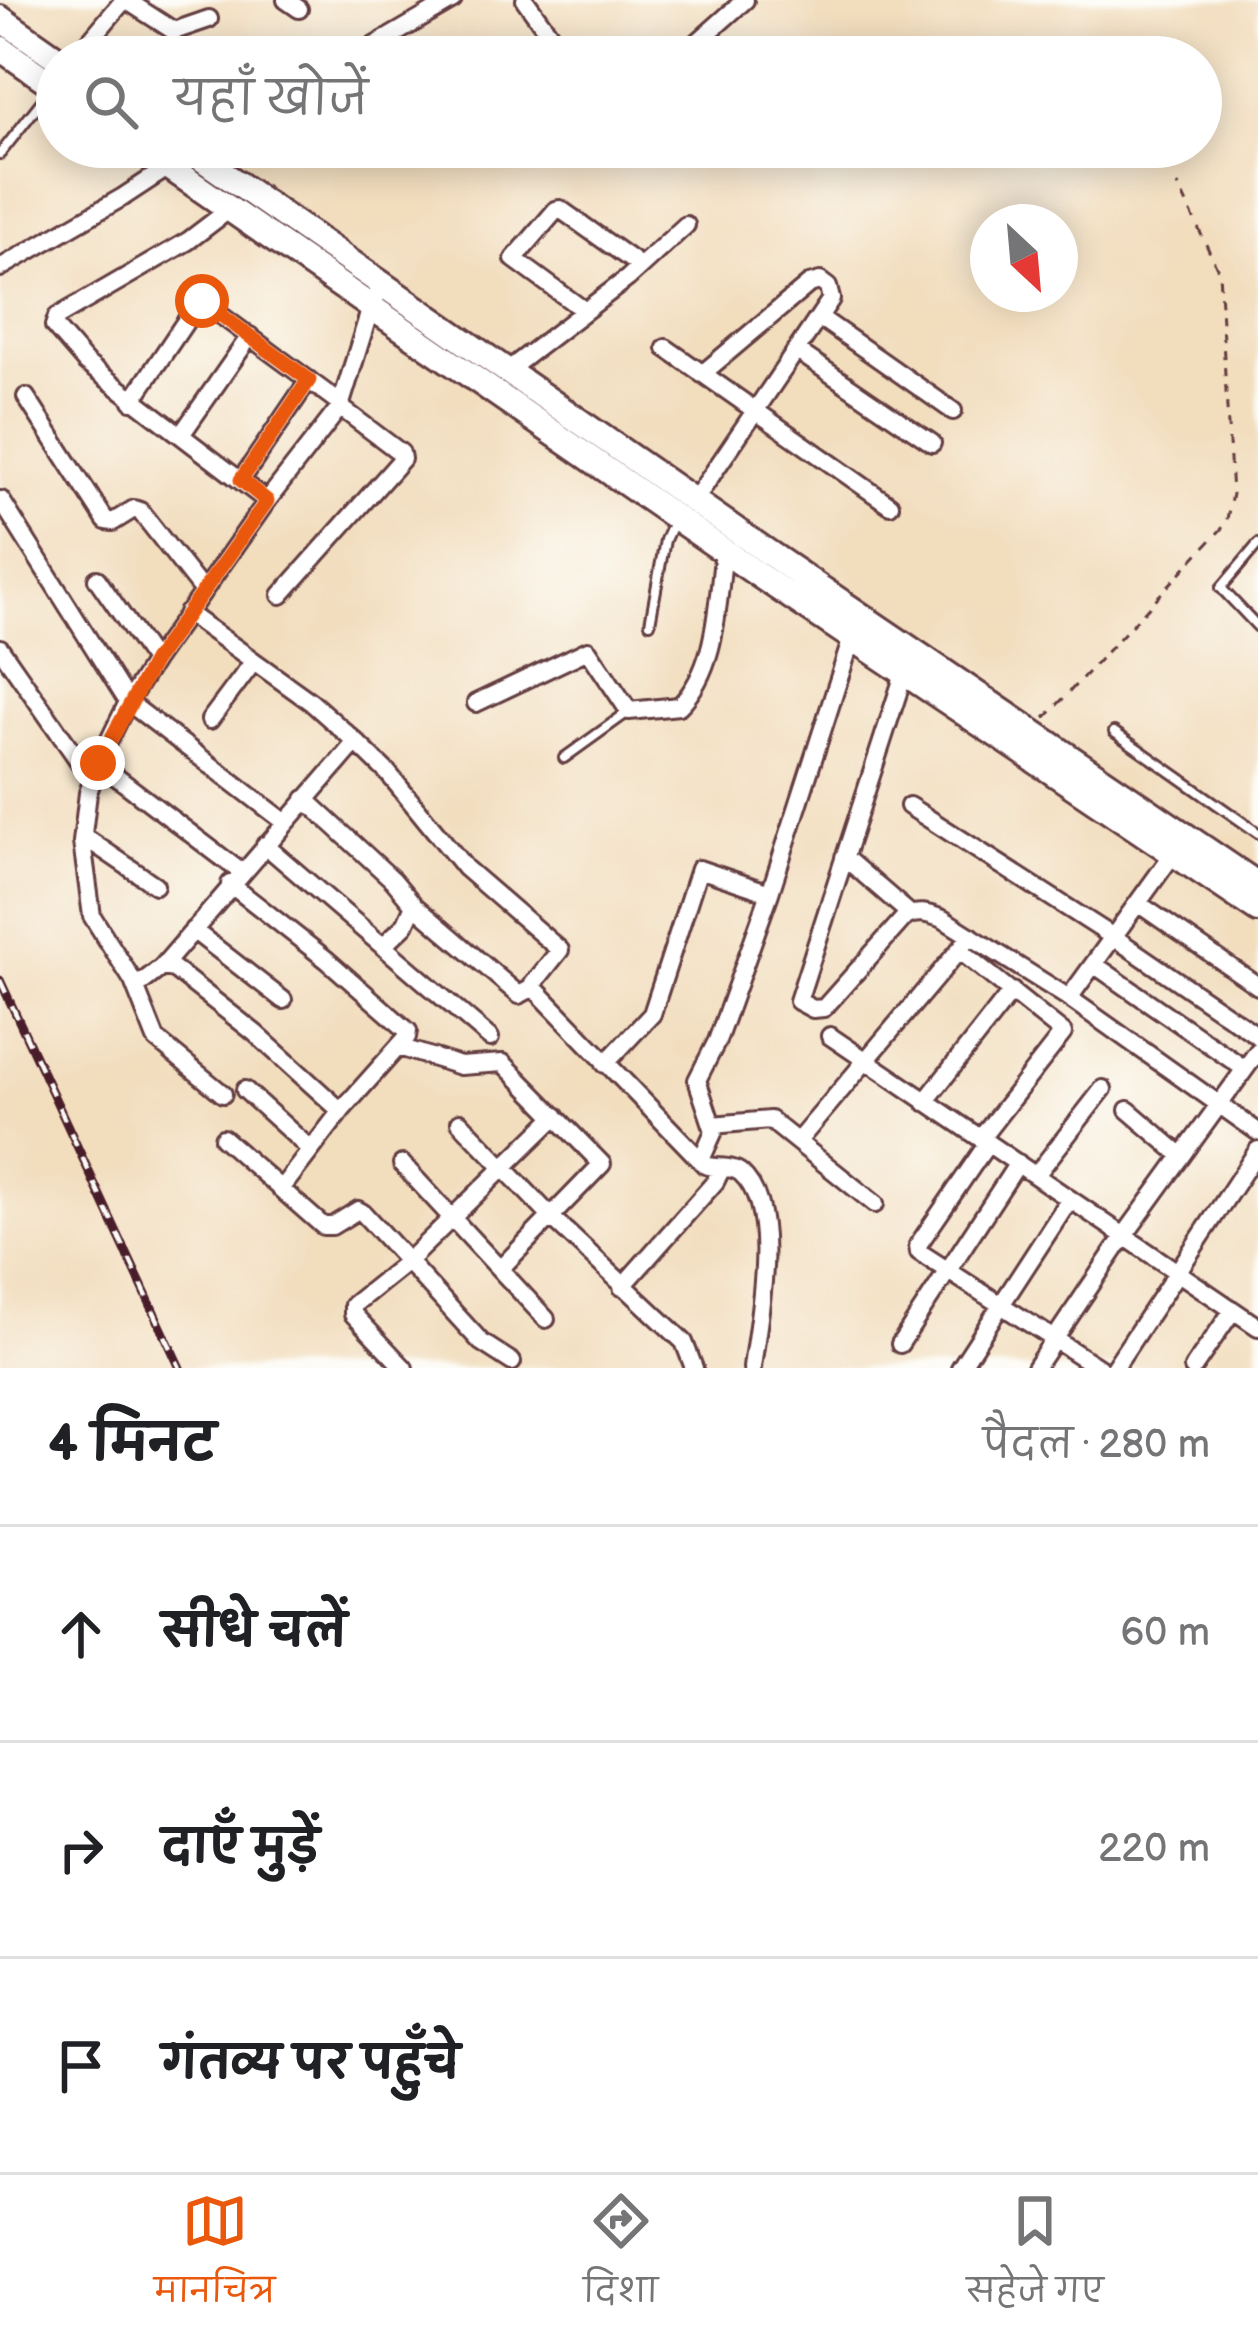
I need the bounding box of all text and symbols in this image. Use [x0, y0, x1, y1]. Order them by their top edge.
search box [36, 36, 1222, 168]
icon: search [78, 69, 144, 135]
text: यहाँ खोजें [174, 73, 368, 128]
north arrow [970, 204, 1078, 312]
route start [175, 274, 229, 328]
route end [71, 736, 125, 790]
text: 4 मिनट [48, 1414, 216, 1475]
text: पैदल · 280 m [983, 1422, 1210, 1469]
icon: ahead [48, 1601, 114, 1667]
text: सीधे चलें [162, 1605, 347, 1660]
text: 60 m [1120, 1610, 1210, 1657]
icon: right [48, 1817, 114, 1883]
text: दाएँ मुड़ें [162, 1821, 319, 1876]
text: 220 m [1098, 1826, 1210, 1873]
icon: arrive [48, 2033, 114, 2099]
text: गंतव्य पर पहुँचे [162, 2037, 460, 2092]
tab: मानचित्र [154, 2188, 275, 2327]
tab: दिशा [583, 2188, 658, 2327]
tab: सहेजे गए [966, 2188, 1104, 2327]

